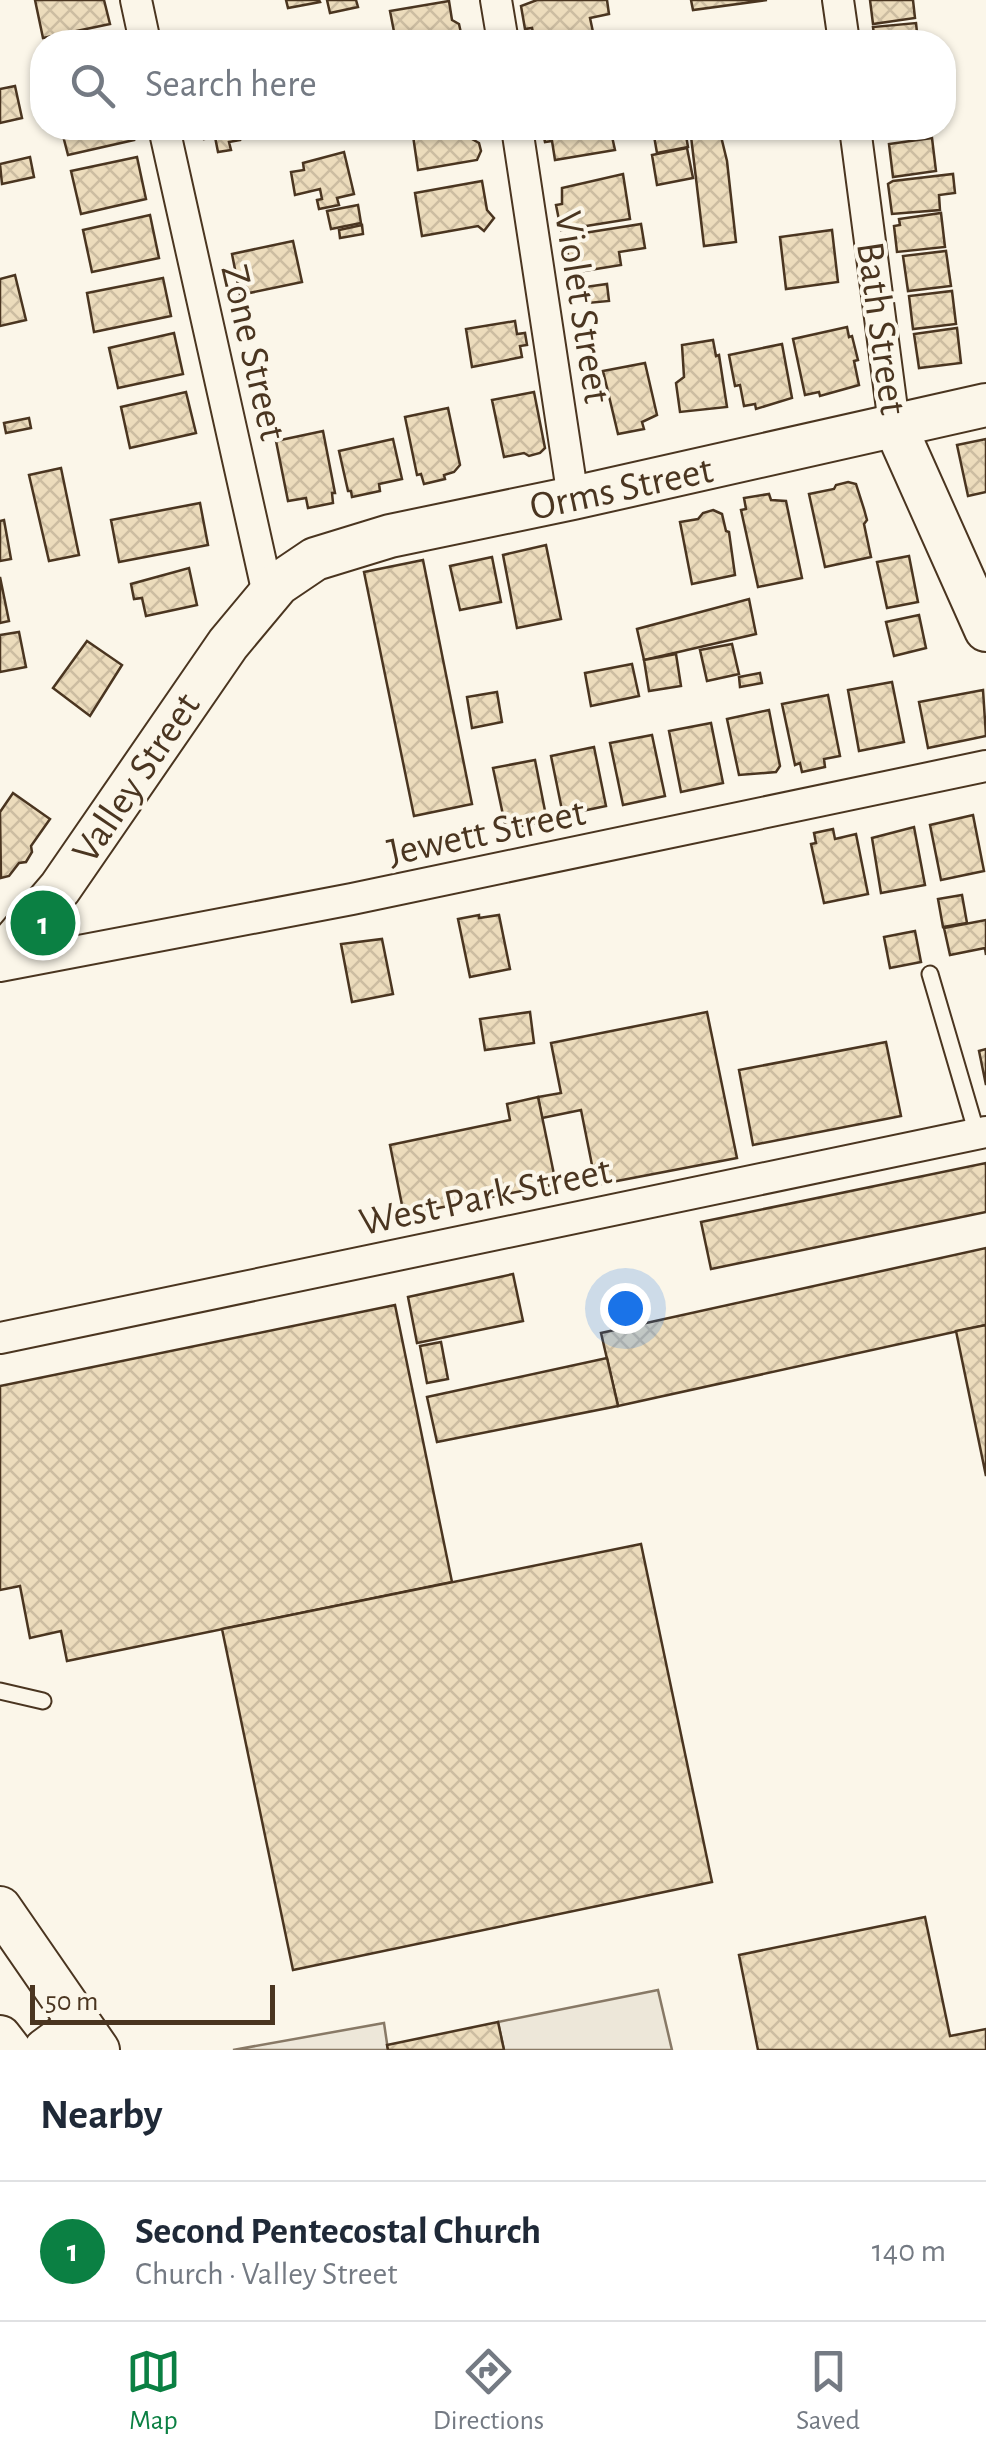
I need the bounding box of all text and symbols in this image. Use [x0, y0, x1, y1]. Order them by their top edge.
search box [30, 30, 956, 140]
icon: search [65, 58, 120, 113]
text: Search here [145, 66, 317, 104]
street label: Violet Street [547, 209, 617, 406]
street label: Bath Street [849, 239, 913, 418]
street label: Zone Street [213, 261, 293, 444]
street label: Orms Street [526, 450, 717, 528]
street label: Valley Street [66, 686, 208, 870]
street label: Jewett Street [384, 792, 589, 873]
pin: 1 [10, 886, 76, 960]
street label: West Park Street [356, 1151, 615, 1243]
your location [600, 1283, 651, 1334]
scale bar [30, 1980, 275, 2024]
text: 50 m [45, 1988, 99, 2016]
text: Nearby [40, 2094, 163, 2136]
text: Second Pentecostal Church [135, 2213, 541, 2251]
text: 1 [67, 2235, 78, 2267]
text: 140 m [872, 2235, 946, 2267]
text: Church · Valley Street [135, 2258, 397, 2290]
tab: Map [126, 2344, 181, 2438]
tab: Directions [433, 2344, 544, 2438]
tab: Saved [796, 2344, 860, 2438]

